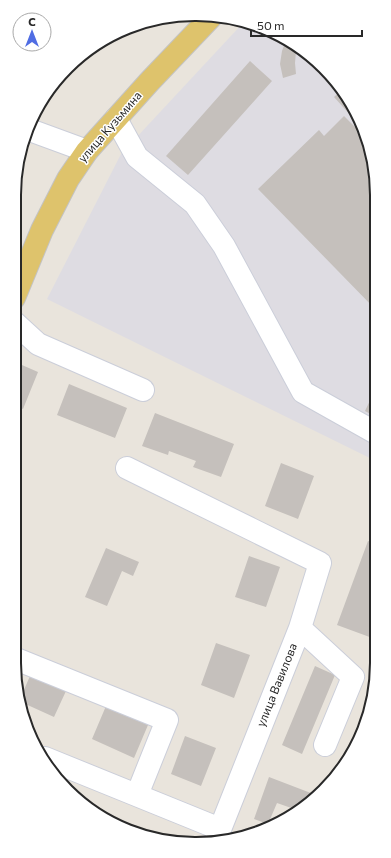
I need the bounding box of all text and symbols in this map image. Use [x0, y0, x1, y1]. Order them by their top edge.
north arrow [12, 12, 52, 52]
scale bar [251, 12, 362, 38]
text: С [28, 15, 36, 28]
text: 50 m [257, 18, 285, 32]
street label: улица Кузьмина [75, 88, 144, 165]
street label: улица Вавилова [253, 641, 299, 729]

